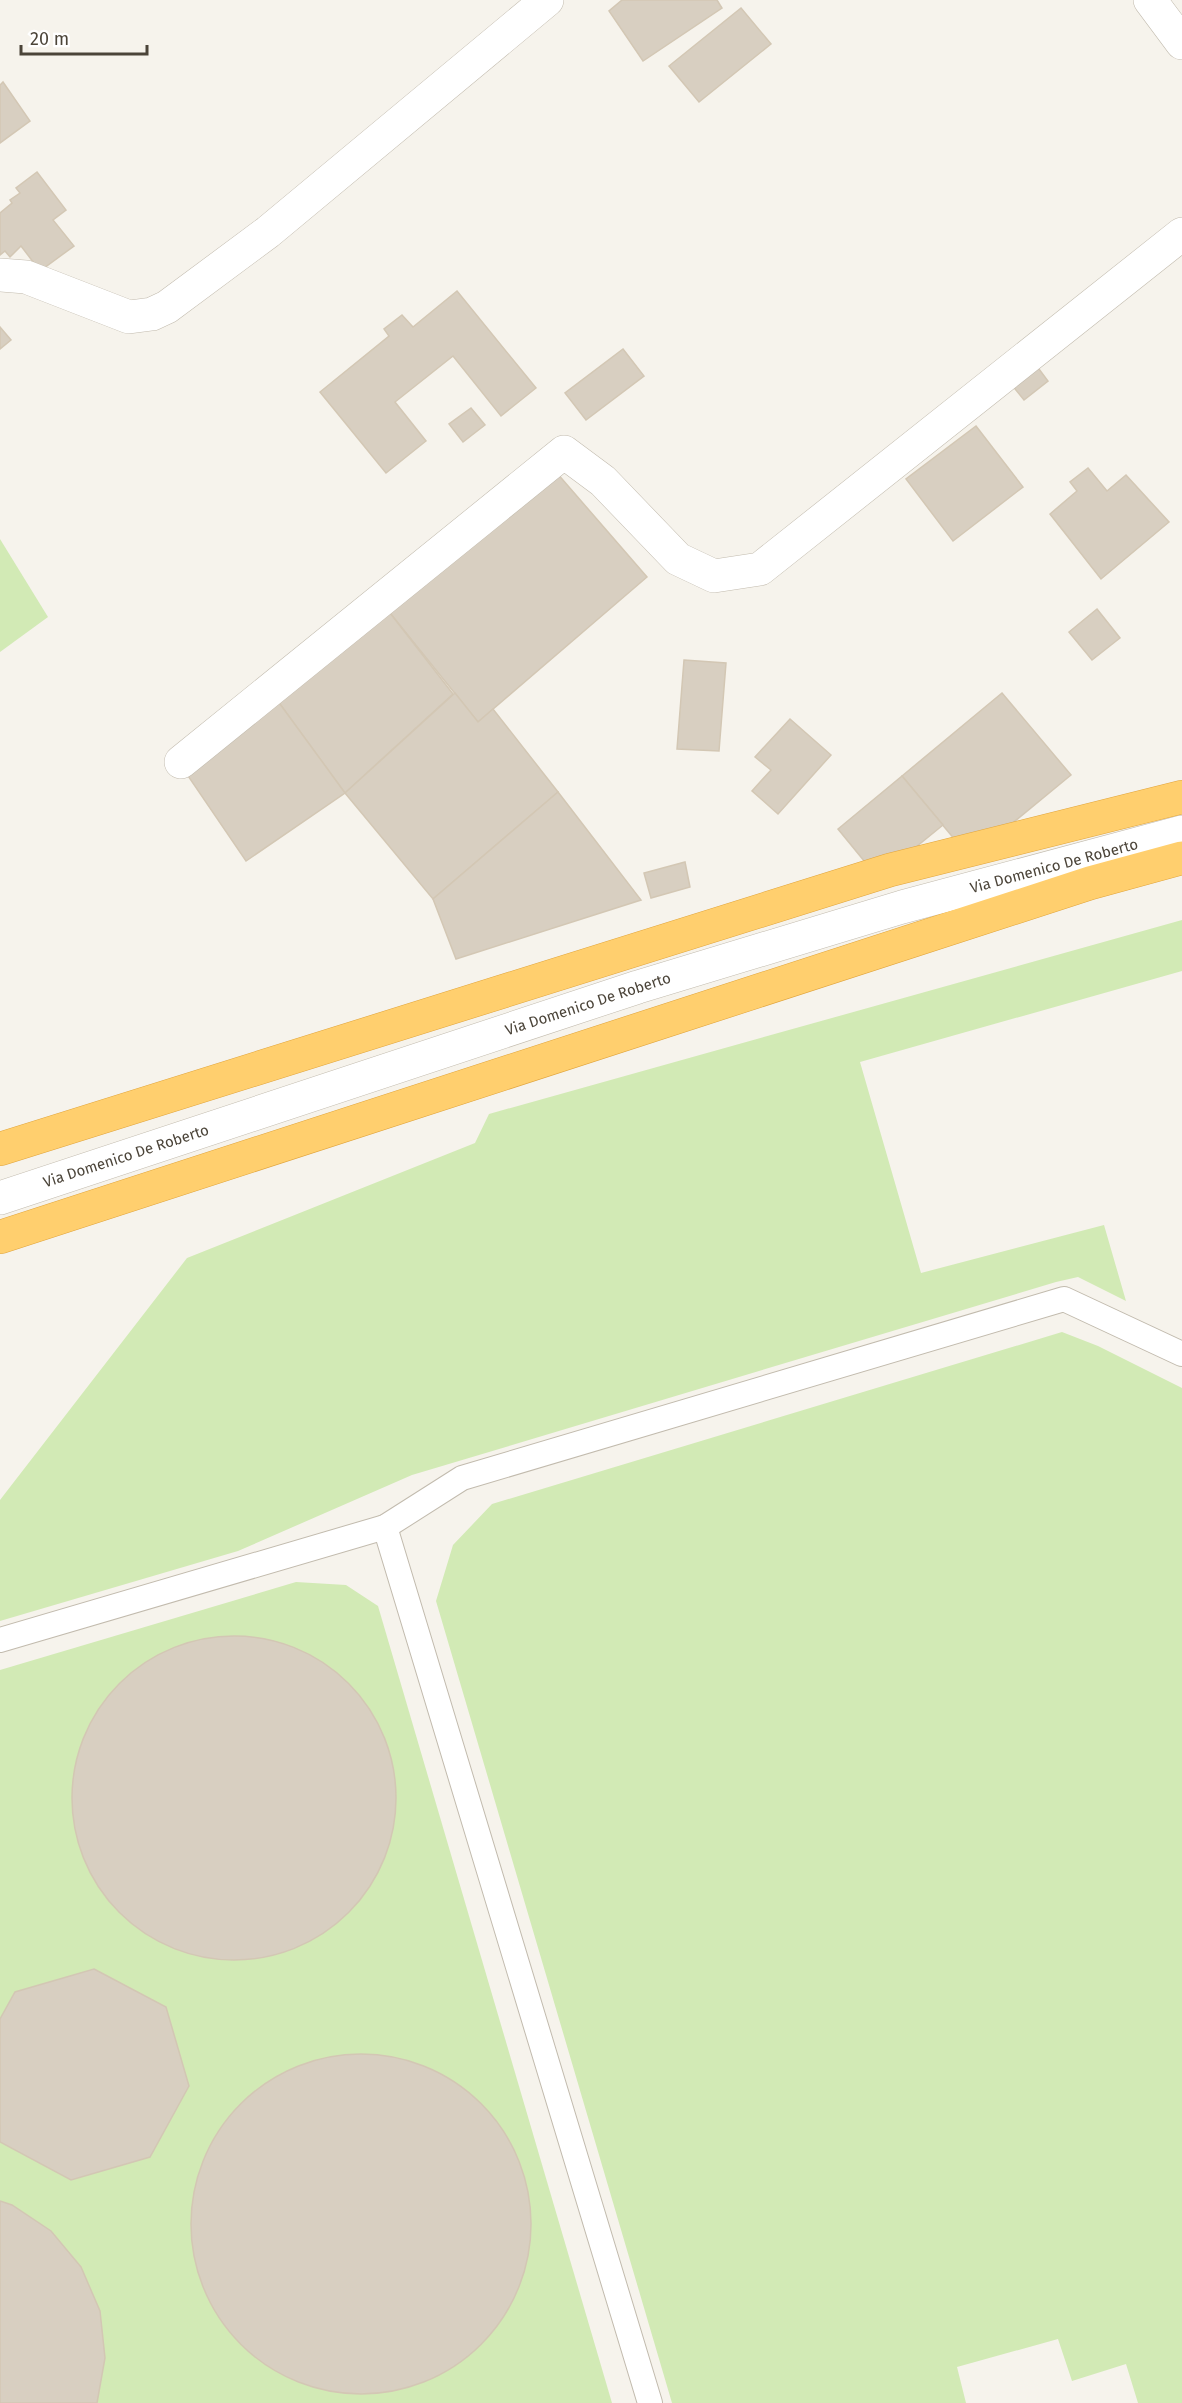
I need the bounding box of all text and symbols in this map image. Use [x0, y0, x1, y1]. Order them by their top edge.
scale bar [21, 18, 147, 56]
text: 20 m [30, 28, 69, 50]
street label: Via Domenico De Roberto [968, 835, 1140, 897]
street label: Via Domenico De Roberto [503, 969, 673, 1039]
street label: Via Domenico De Roberto [41, 1121, 211, 1191]

